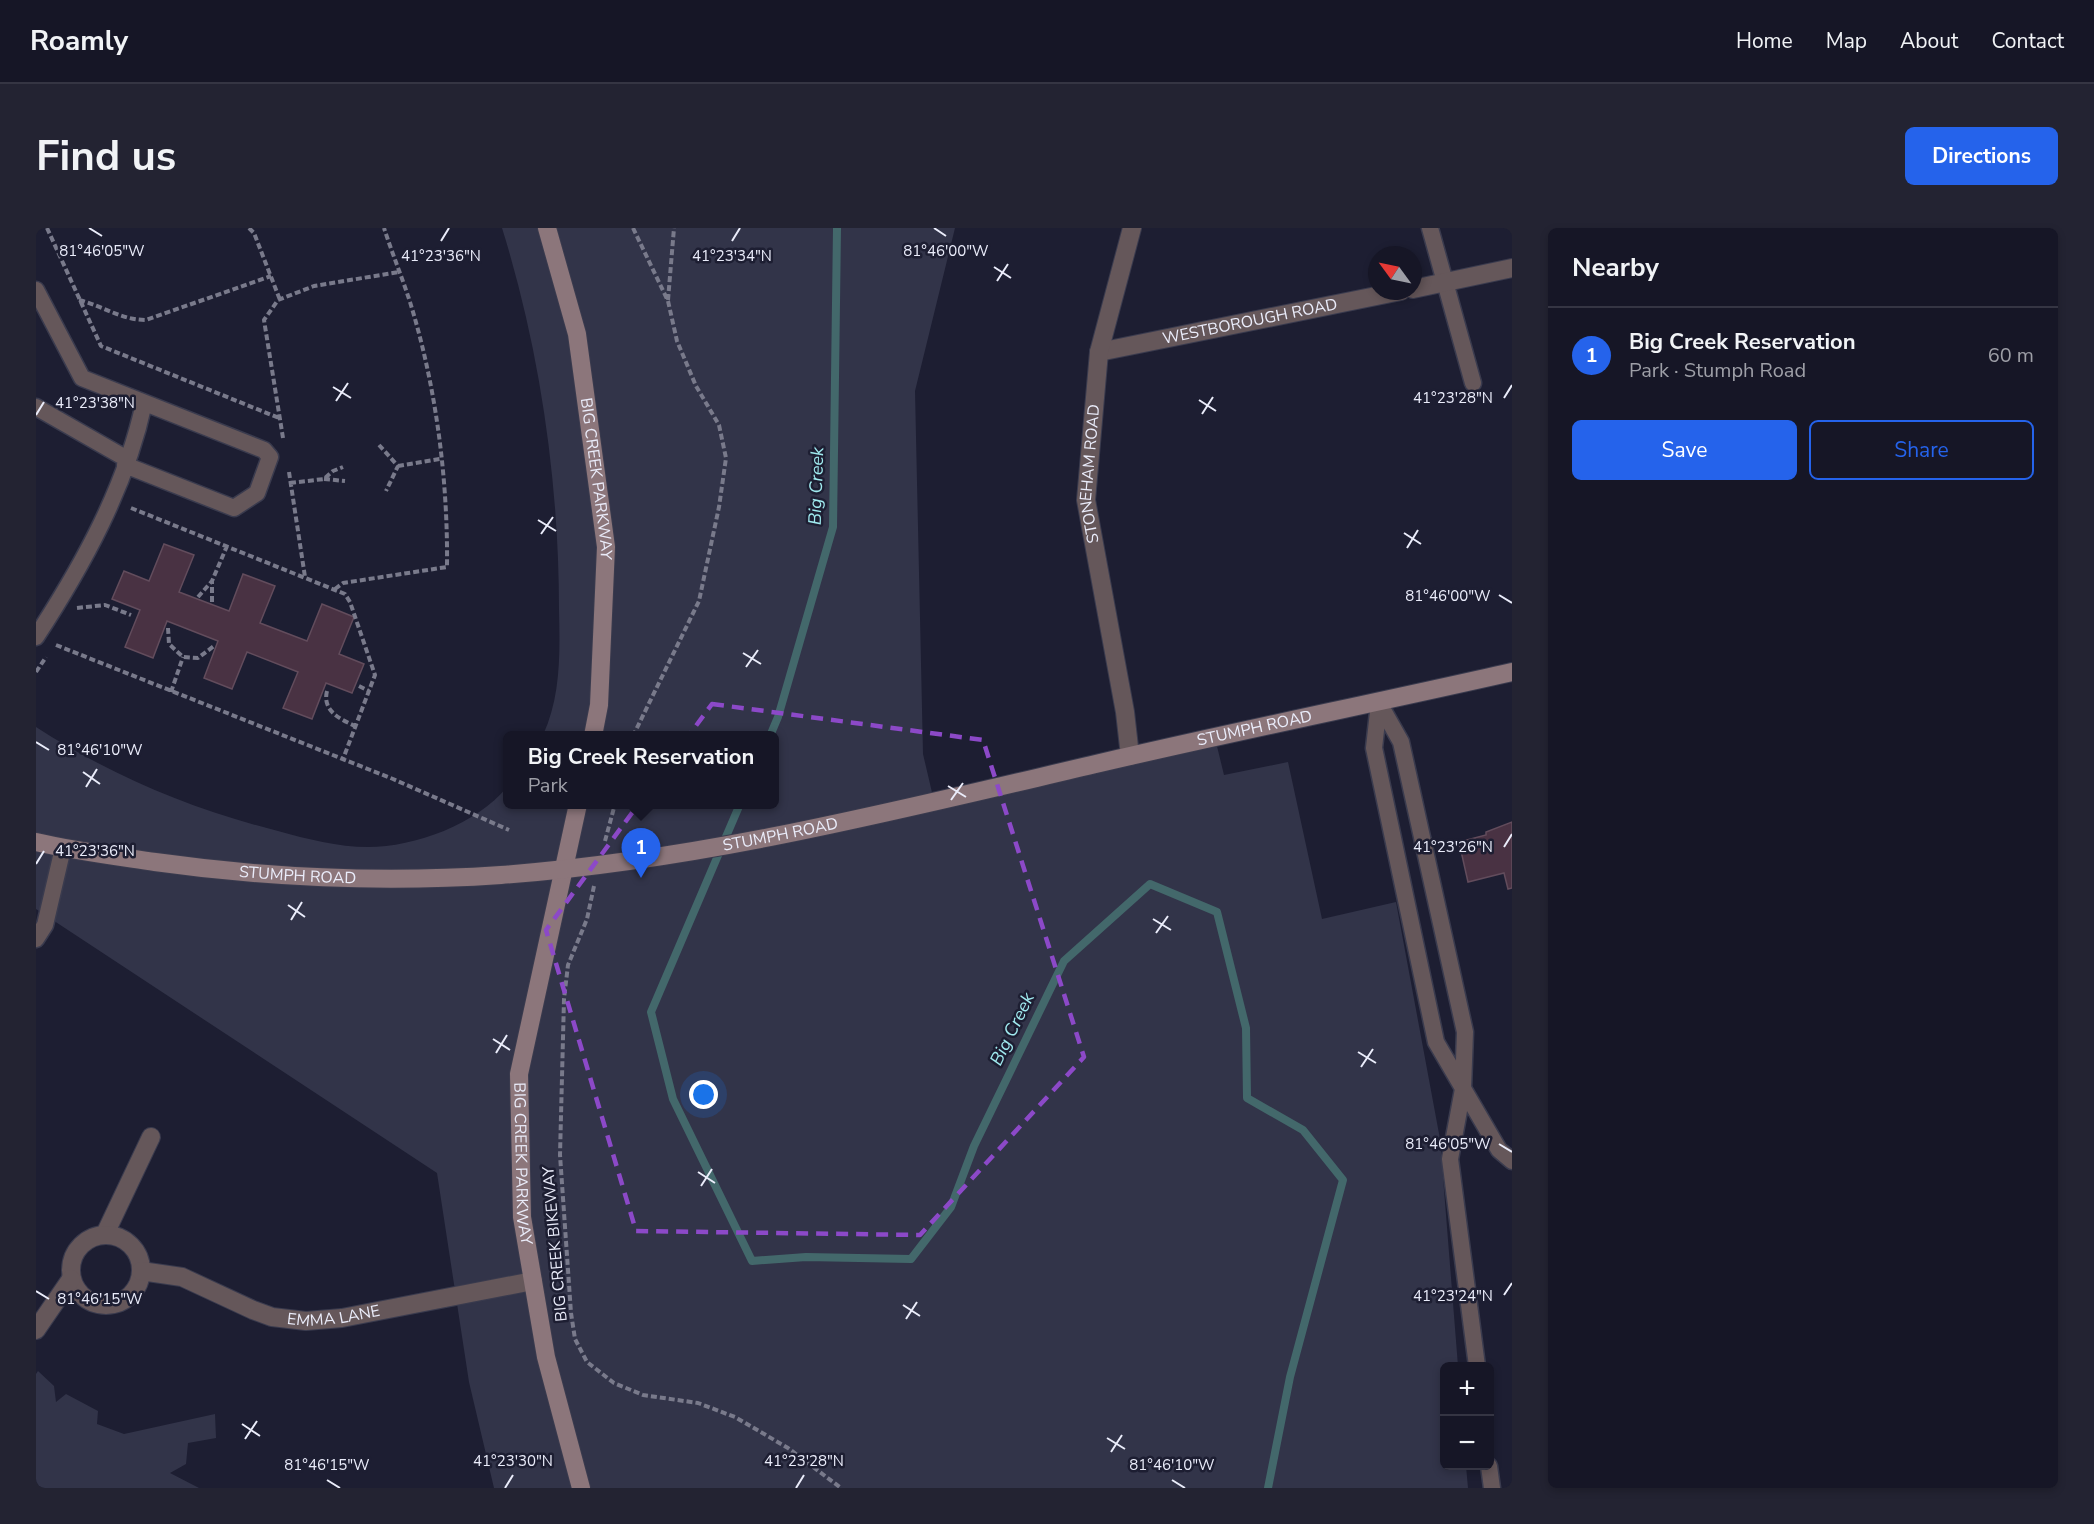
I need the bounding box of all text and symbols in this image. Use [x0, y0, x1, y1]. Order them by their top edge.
text: Roamly [30, 22, 128, 60]
text: Home [1736, 27, 1793, 55]
text: Map [1826, 27, 1867, 55]
text: About [1900, 27, 1958, 55]
text: Contact [1991, 27, 2064, 55]
button: Directions [1905, 127, 2058, 185]
text: Find us [36, 128, 176, 185]
text: 81°46'05"W [59, 241, 145, 261]
text: 81°46'00"W [903, 241, 989, 261]
text: 41°23'36"N [401, 246, 481, 266]
text: 41°23'34"N [692, 246, 772, 266]
north arrow [1368, 246, 1422, 300]
text: Nearby [1572, 250, 1659, 285]
street label: WESTBOROUGH ROAD [1161, 293, 1339, 350]
text: Big Creek Reservation [1629, 327, 1856, 357]
text: 1 [1586, 342, 1598, 369]
text: 60 m [1988, 342, 2034, 369]
text: Park · Stumph Road [1629, 357, 1806, 384]
text: 41°23'28"N [1413, 388, 1493, 408]
text: 41°23'38"N [55, 393, 135, 413]
street label: BIG CREEK PARKWAY [575, 396, 617, 560]
street label: STONEHAM ROAD [1075, 403, 1105, 545]
button: Save [1572, 420, 1797, 480]
button: Share [1809, 420, 2034, 480]
water label: Big Creek [803, 446, 829, 525]
text: 81°46'00"W [1405, 586, 1491, 606]
street label: STUMPH ROAD [1195, 705, 1314, 752]
popup [503, 731, 779, 809]
text: 81°46'10"W [57, 740, 143, 760]
text: Big Creek Reservation [528, 742, 754, 772]
text: Park [528, 772, 568, 799]
street label: STUMPH ROAD [721, 812, 840, 857]
pin: 1 [622, 828, 660, 878]
text: 41°23'26"N [1413, 837, 1493, 857]
text: 41°23'36"N [55, 841, 135, 861]
street label: STUMPH ROAD [238, 861, 356, 889]
water label: Big Creek [984, 988, 1040, 1069]
your location [689, 1080, 718, 1109]
street label: BIG CREEK PARKWAY [508, 1082, 538, 1247]
text: 81°46'05"W [1405, 1134, 1491, 1154]
street label: BIG CREEK BIKEWAY [537, 1165, 573, 1323]
text: 41°23'24"N [1413, 1286, 1493, 1306]
text: 81°46'15"W [57, 1289, 143, 1309]
street label: EMMA LANE [286, 1300, 382, 1332]
map controls [1440, 1362, 1494, 1470]
button: + [1440, 1362, 1494, 1416]
button: − [1440, 1416, 1494, 1470]
text: 41°23'30"N [473, 1451, 553, 1471]
text: 41°23'28"N [764, 1451, 844, 1471]
text: 81°46'15"W [284, 1455, 370, 1475]
text: 81°46'10"W [1129, 1455, 1215, 1475]

